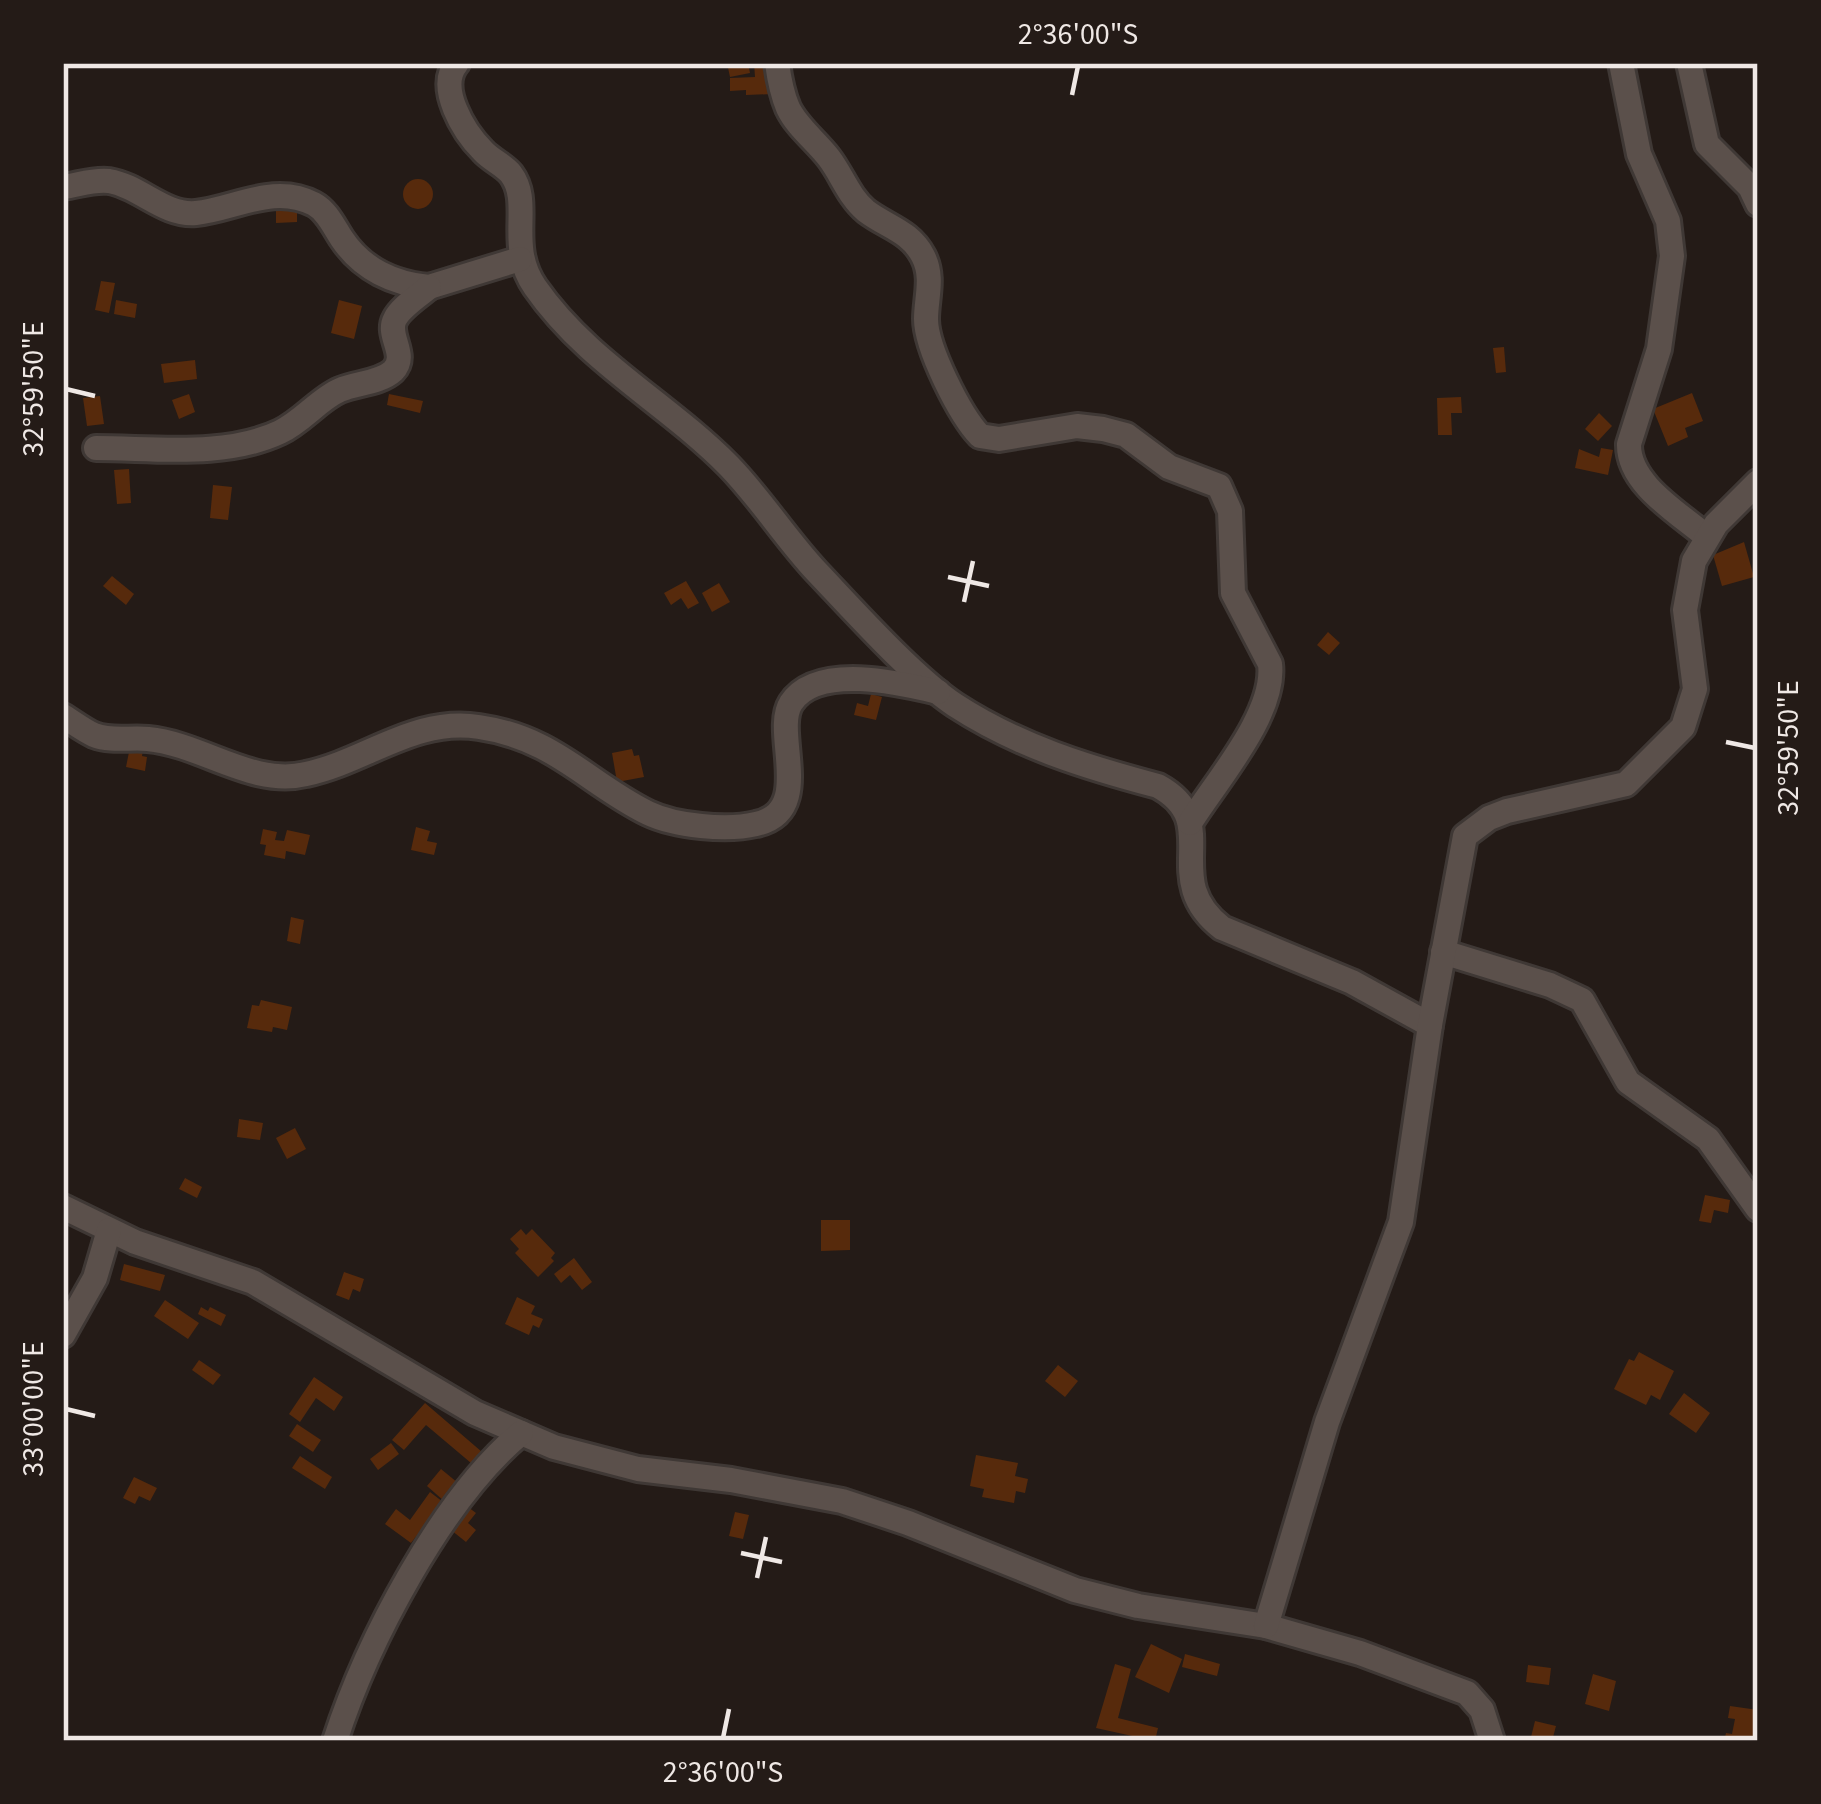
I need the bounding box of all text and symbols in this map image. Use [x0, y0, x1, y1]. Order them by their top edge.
text: 2°36'00"S [1018, 13, 1138, 56]
text: 32°59'50"E [12, 321, 55, 457]
text: 32°59'50"E [1767, 680, 1810, 816]
text: 33°00'00"E [12, 1341, 55, 1477]
text: 2°36'00"S [663, 1751, 783, 1794]

